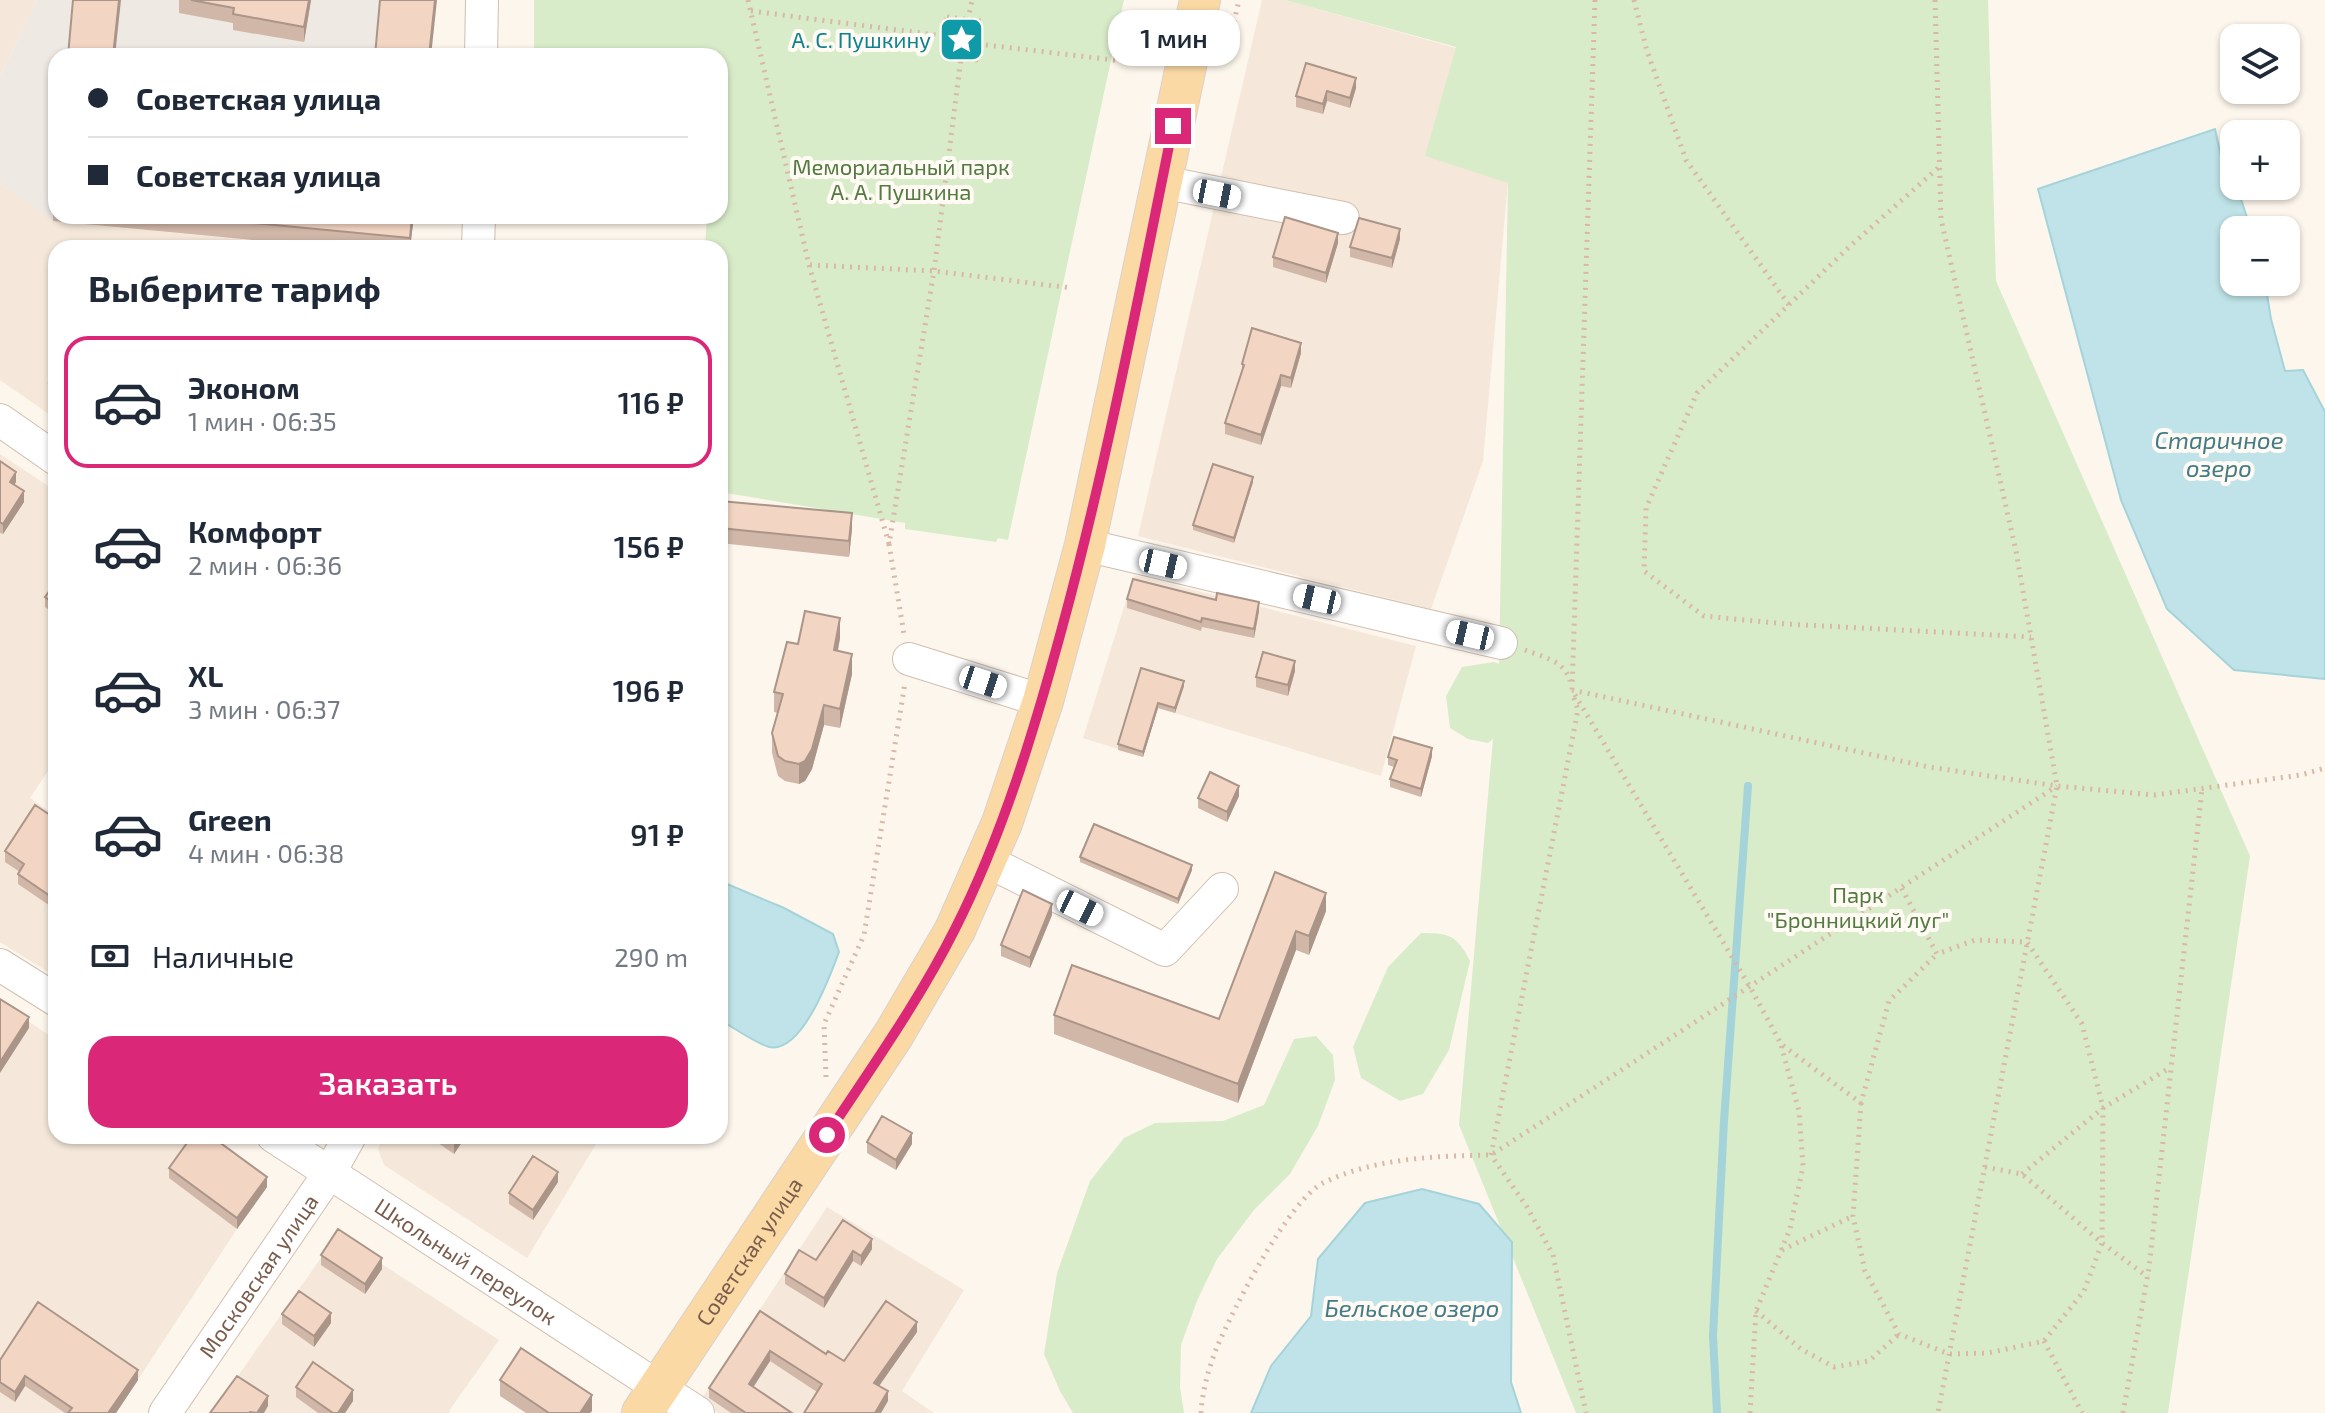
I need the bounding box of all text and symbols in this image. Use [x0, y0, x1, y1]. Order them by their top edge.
callout: 1 мин [1107, 10, 1239, 66]
place icon: А. С. Пушкину [938, 16, 986, 64]
text: 1 мин [1140, 22, 1208, 53]
map controls [2220, 24, 2300, 296]
button: layers [2220, 24, 2300, 104]
place label: А. С. Пушкину [792, 26, 931, 53]
text: Советская улица [136, 80, 381, 116]
route end [1155, 108, 1191, 144]
button: + [2220, 120, 2300, 200]
park label: Мемориальный парк А. А. Пушкина [792, 153, 1010, 205]
text: Советская улица [136, 157, 381, 193]
car [1191, 178, 1243, 210]
button: − [2220, 216, 2300, 296]
text: Выберите тариф [88, 266, 381, 309]
icon: car [92, 366, 164, 438]
text: Эконом [188, 369, 300, 405]
text: 116 ₽ [618, 384, 684, 420]
text: 1 мин · 06:35 [188, 405, 337, 436]
water label: Старичное озеро [2154, 425, 2284, 482]
icon: car [92, 510, 164, 582]
text: Комфорт [188, 513, 322, 549]
text: 156 ₽ [614, 528, 684, 564]
car [1137, 547, 1189, 581]
text: 2 мин · 06:36 [188, 549, 342, 580]
car [1291, 582, 1343, 616]
car [1444, 618, 1496, 652]
icon: car [92, 654, 164, 726]
text: XL [188, 657, 223, 693]
car [956, 663, 1010, 701]
text: 196 ₽ [613, 672, 684, 708]
text: 3 мин · 06:37 [188, 693, 340, 724]
icon: car [92, 798, 164, 870]
text: Green [188, 801, 272, 837]
text: 91 ₽ [630, 816, 684, 852]
text: 4 мин · 06:38 [188, 837, 344, 868]
park label: Парк "Бронницкий луг" [1767, 881, 1949, 933]
car [1053, 887, 1107, 929]
icon: cash [88, 934, 132, 978]
text: Наличные [152, 938, 294, 974]
text: 290 m [614, 941, 688, 972]
button: Заказать [88, 1036, 688, 1128]
route start [809, 1117, 845, 1153]
street label: Советская улица [690, 1172, 807, 1330]
street label: Московская улица [193, 1189, 323, 1362]
street label: Школьный переулок [370, 1192, 562, 1330]
water label: Бельское озеро [1325, 1293, 1499, 1322]

